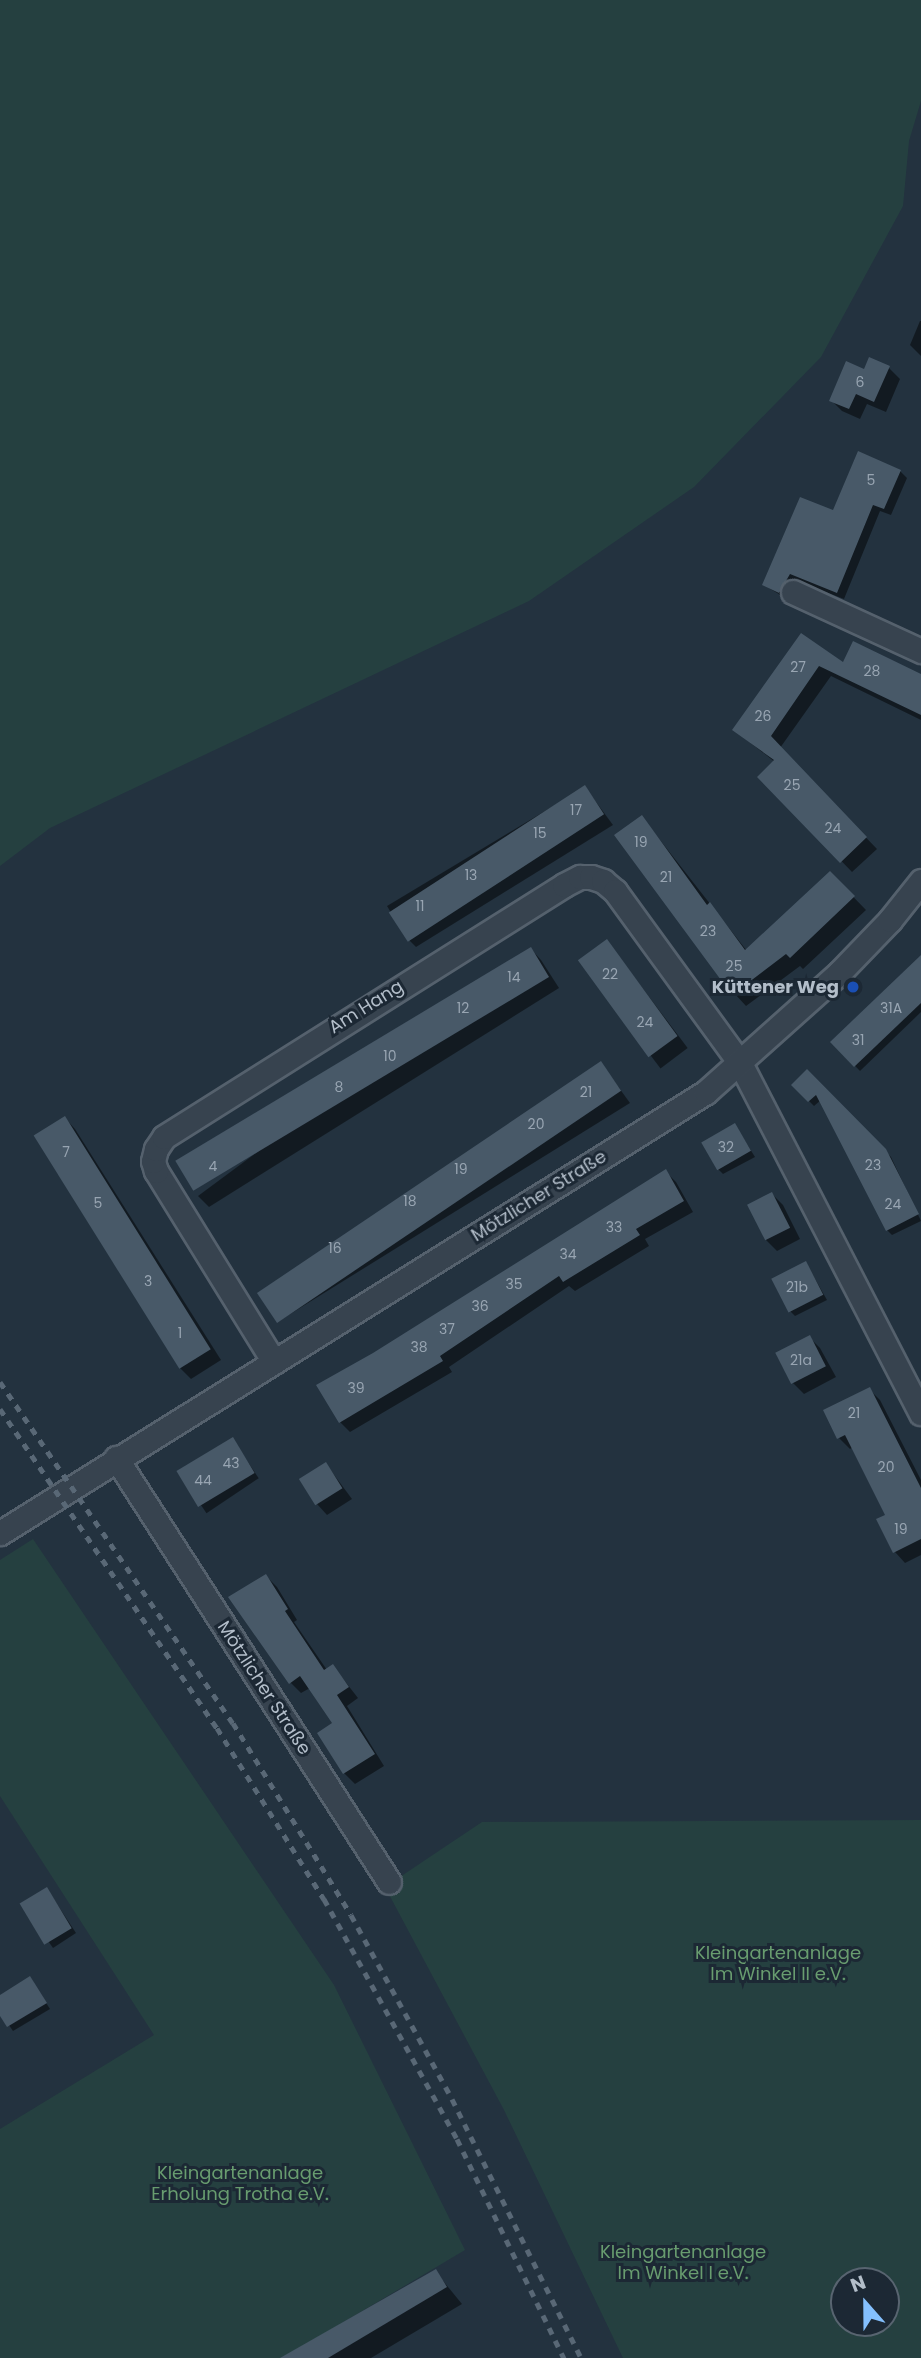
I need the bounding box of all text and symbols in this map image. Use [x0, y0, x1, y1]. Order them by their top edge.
house number: 6 [856, 374, 864, 390]
house number: 5 [867, 472, 875, 488]
house number: 27 [790, 659, 806, 675]
house number: 28 [864, 663, 880, 679]
house number: 26 [755, 708, 771, 724]
house number: 25 [784, 777, 800, 793]
house number: 17 [570, 802, 582, 818]
house number: 24 [825, 820, 841, 836]
house number: 15 [533, 825, 547, 841]
house number: 19 [634, 834, 648, 850]
house number: 13 [465, 867, 477, 883]
house number: 21 [660, 869, 672, 885]
house number: 11 [416, 898, 424, 914]
house number: 23 [700, 923, 716, 939]
house number: 25 [726, 958, 742, 974]
house number: 22 [602, 966, 618, 982]
house number: 14 [507, 969, 521, 985]
street label: Am Hang [325, 976, 407, 1038]
place label: Küttener Weg [712, 976, 839, 998]
marker: Küttener Weg [845, 979, 861, 995]
house number: 12 [457, 1000, 469, 1016]
house number: 31A [880, 1000, 902, 1016]
house number: 24 [637, 1014, 653, 1030]
house number: 31 [852, 1032, 864, 1048]
house number: 10 [383, 1048, 397, 1064]
house number: 8 [335, 1079, 343, 1095]
house number: 21 [580, 1084, 592, 1100]
house number: 20 [528, 1116, 544, 1132]
house number: 32 [718, 1139, 734, 1155]
house number: 7 [62, 1144, 70, 1160]
street label: Mötzlicher Straße [467, 1146, 611, 1246]
house number: 23 [865, 1157, 881, 1173]
house number: 4 [209, 1158, 217, 1174]
house number: 19 [454, 1161, 468, 1177]
house number: 18 [403, 1193, 417, 1209]
house number: 5 [94, 1195, 102, 1211]
house number: 24 [885, 1196, 901, 1212]
house number: 33 [606, 1219, 622, 1235]
house number: 16 [328, 1240, 342, 1256]
house number: 34 [559, 1246, 577, 1262]
house number: 3 [144, 1273, 152, 1289]
house number: 35 [505, 1276, 523, 1292]
house number: 21b [786, 1279, 808, 1295]
house number: 36 [471, 1298, 489, 1314]
house number: 37 [439, 1321, 455, 1337]
house number: 1 [178, 1325, 182, 1341]
house number: 38 [410, 1339, 428, 1355]
house number: 21a [790, 1352, 812, 1368]
house number: 39 [347, 1380, 365, 1396]
house number: 21 [848, 1405, 860, 1421]
house number: 43 [222, 1455, 240, 1471]
house number: 20 [878, 1459, 894, 1475]
house number: 44 [194, 1472, 212, 1488]
house number: 19 [894, 1521, 908, 1537]
street label: Mötzlicher Straße [213, 1617, 315, 1759]
park label: Kleingartenanlage Im Winkel II e.V. [695, 1943, 861, 1986]
park label: Kleingartenanlage Erholung Trotha e.V. [151, 2163, 329, 2206]
park label: Kleingartenanlage Im Winkel I e.V. [600, 2242, 766, 2284]
north arrow [830, 2267, 900, 2337]
text: N [846, 2269, 870, 2299]

